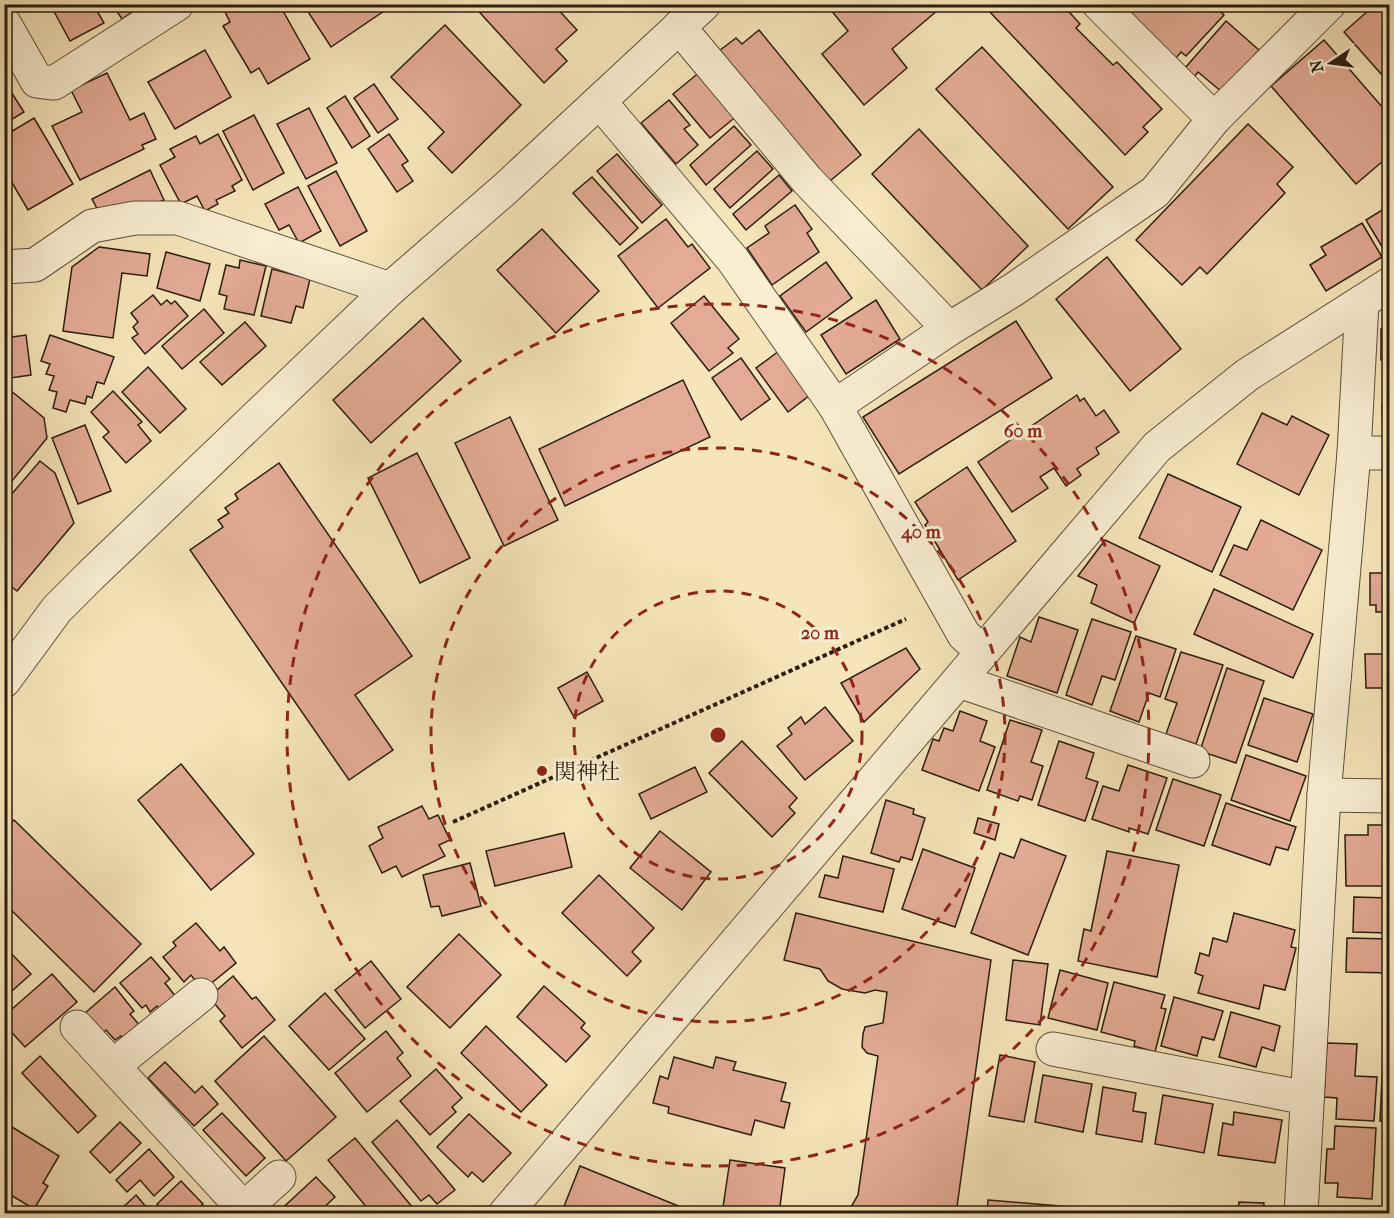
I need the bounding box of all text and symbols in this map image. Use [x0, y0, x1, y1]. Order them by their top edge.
north arrow [1301, 33, 1361, 93]
text: N [1306, 57, 1327, 74]
text: 60 m [1004, 421, 1043, 442]
text: 40 m [900, 522, 942, 543]
text: 20 m [801, 623, 840, 644]
centre of rings [708, 725, 728, 745]
place label: 関神社 [554, 759, 620, 785]
marker: 関神社 [535, 764, 549, 778]

